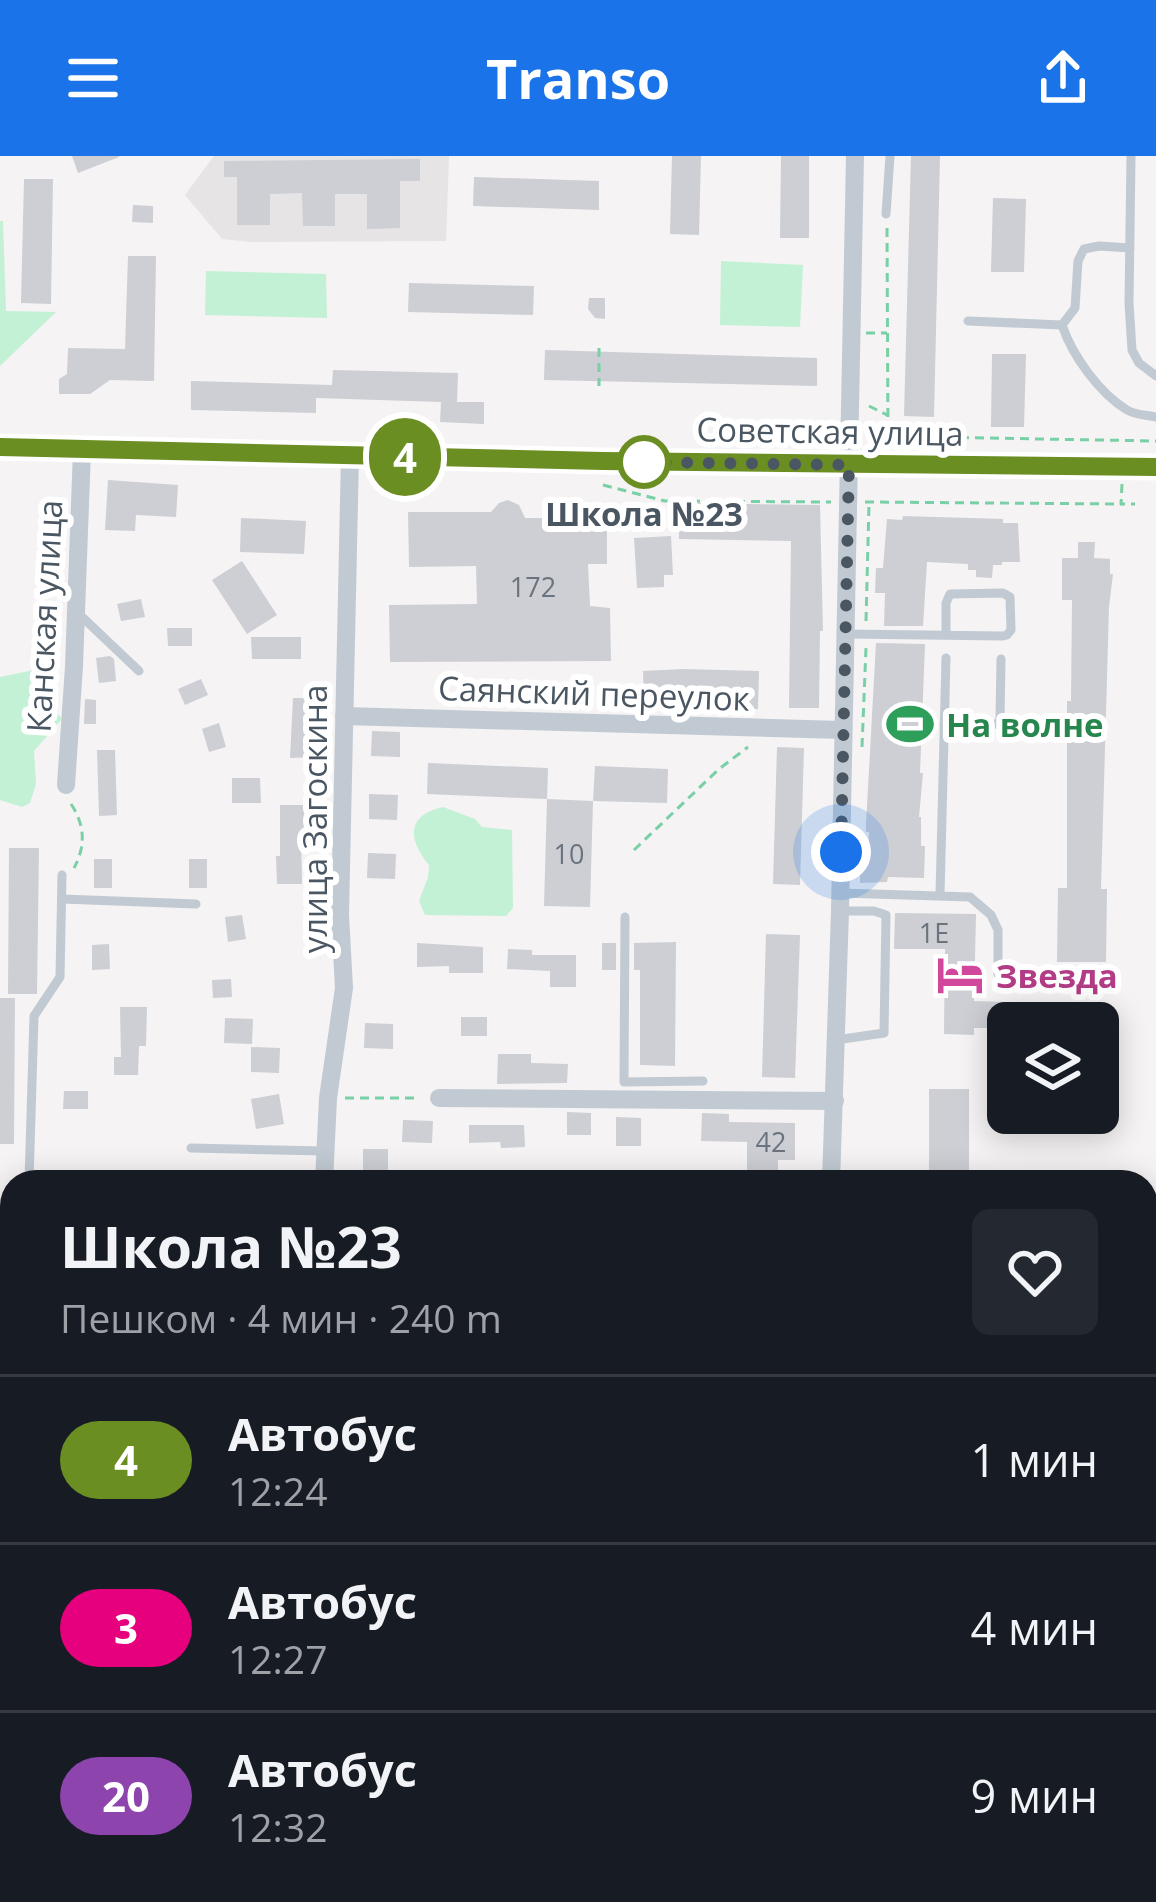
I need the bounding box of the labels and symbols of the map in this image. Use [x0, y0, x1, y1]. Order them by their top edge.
street label: Советская улица [696, 406, 964, 456]
line badge: 4 [366, 418, 444, 496]
marker: Школа №23 [619, 437, 669, 487]
place label: Школа №23 [545, 491, 743, 536]
street label: Канская улица [15, 499, 73, 733]
house number: 172 [510, 568, 556, 605]
street label: Саянский переулок [437, 665, 751, 721]
street label: улица Загоскина [292, 685, 337, 953]
sports icon: На волне [885, 699, 935, 749]
place label: На волне [946, 702, 1104, 747]
your location [811, 822, 871, 882]
house number: 10 [554, 835, 584, 872]
house number: 1Е [919, 914, 949, 951]
hotel icon: Звезда [935, 950, 985, 1000]
place label: Звезда [996, 953, 1118, 998]
house number: 42 [756, 1123, 786, 1160]

